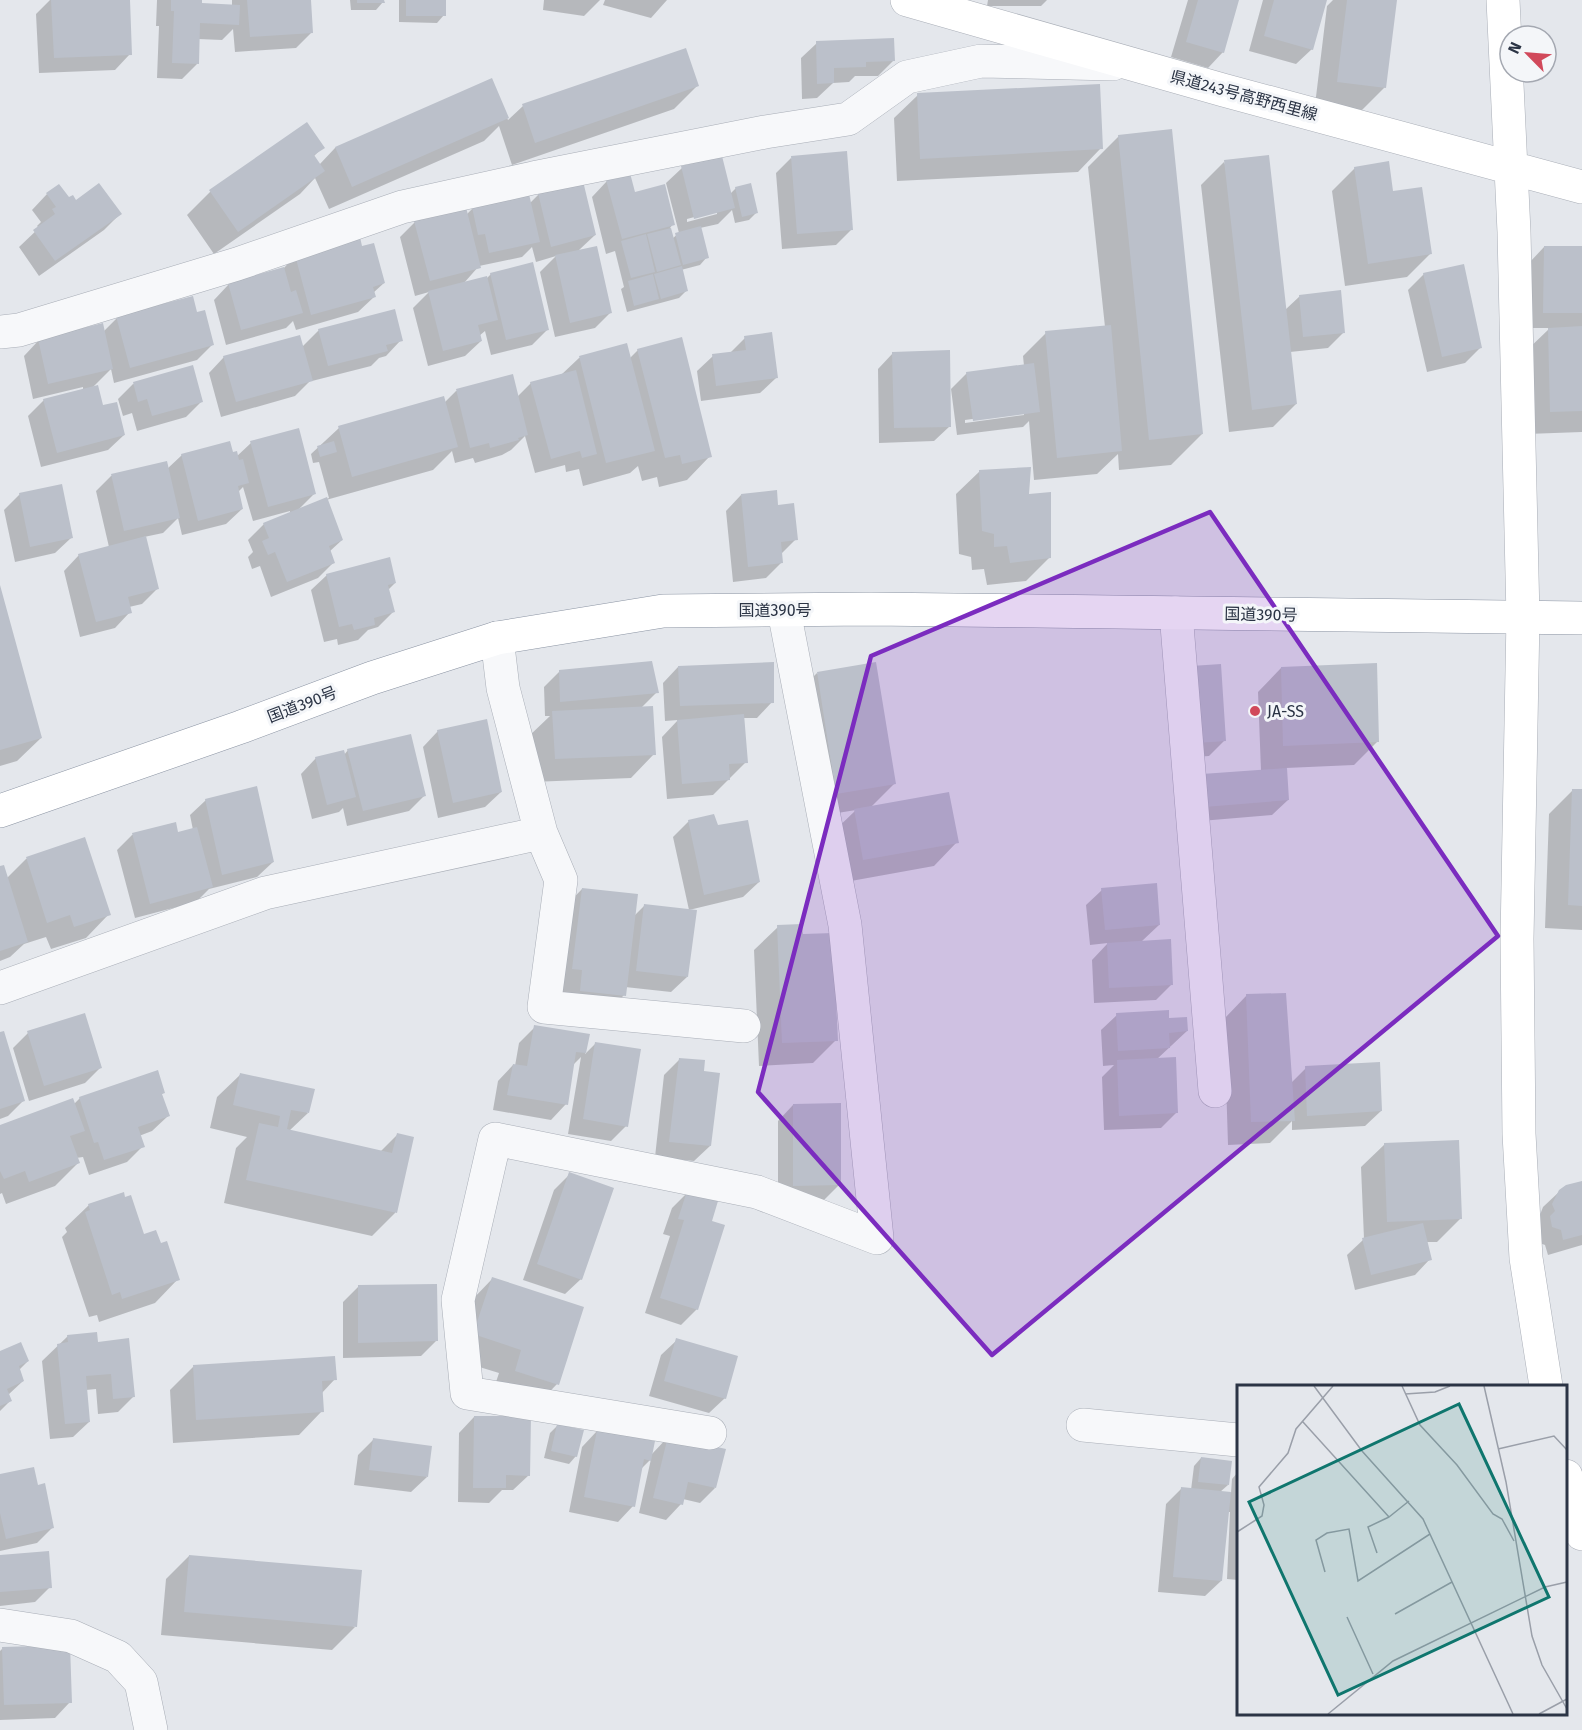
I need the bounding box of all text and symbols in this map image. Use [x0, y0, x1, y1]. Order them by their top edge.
north arrow [1498, 24, 1558, 84]
text: N [1504, 39, 1526, 57]
street label: 県道243号高野西里線 [1168, 67, 1320, 124]
street label: 国道390号 [738, 601, 812, 620]
street label: 国道390号 [1224, 604, 1298, 625]
street label: 国道390号 [265, 682, 340, 726]
place label: JA-SS [1267, 702, 1304, 721]
marker: JA-SS [1248, 704, 1262, 718]
inset map [1237, 1385, 1567, 1715]

